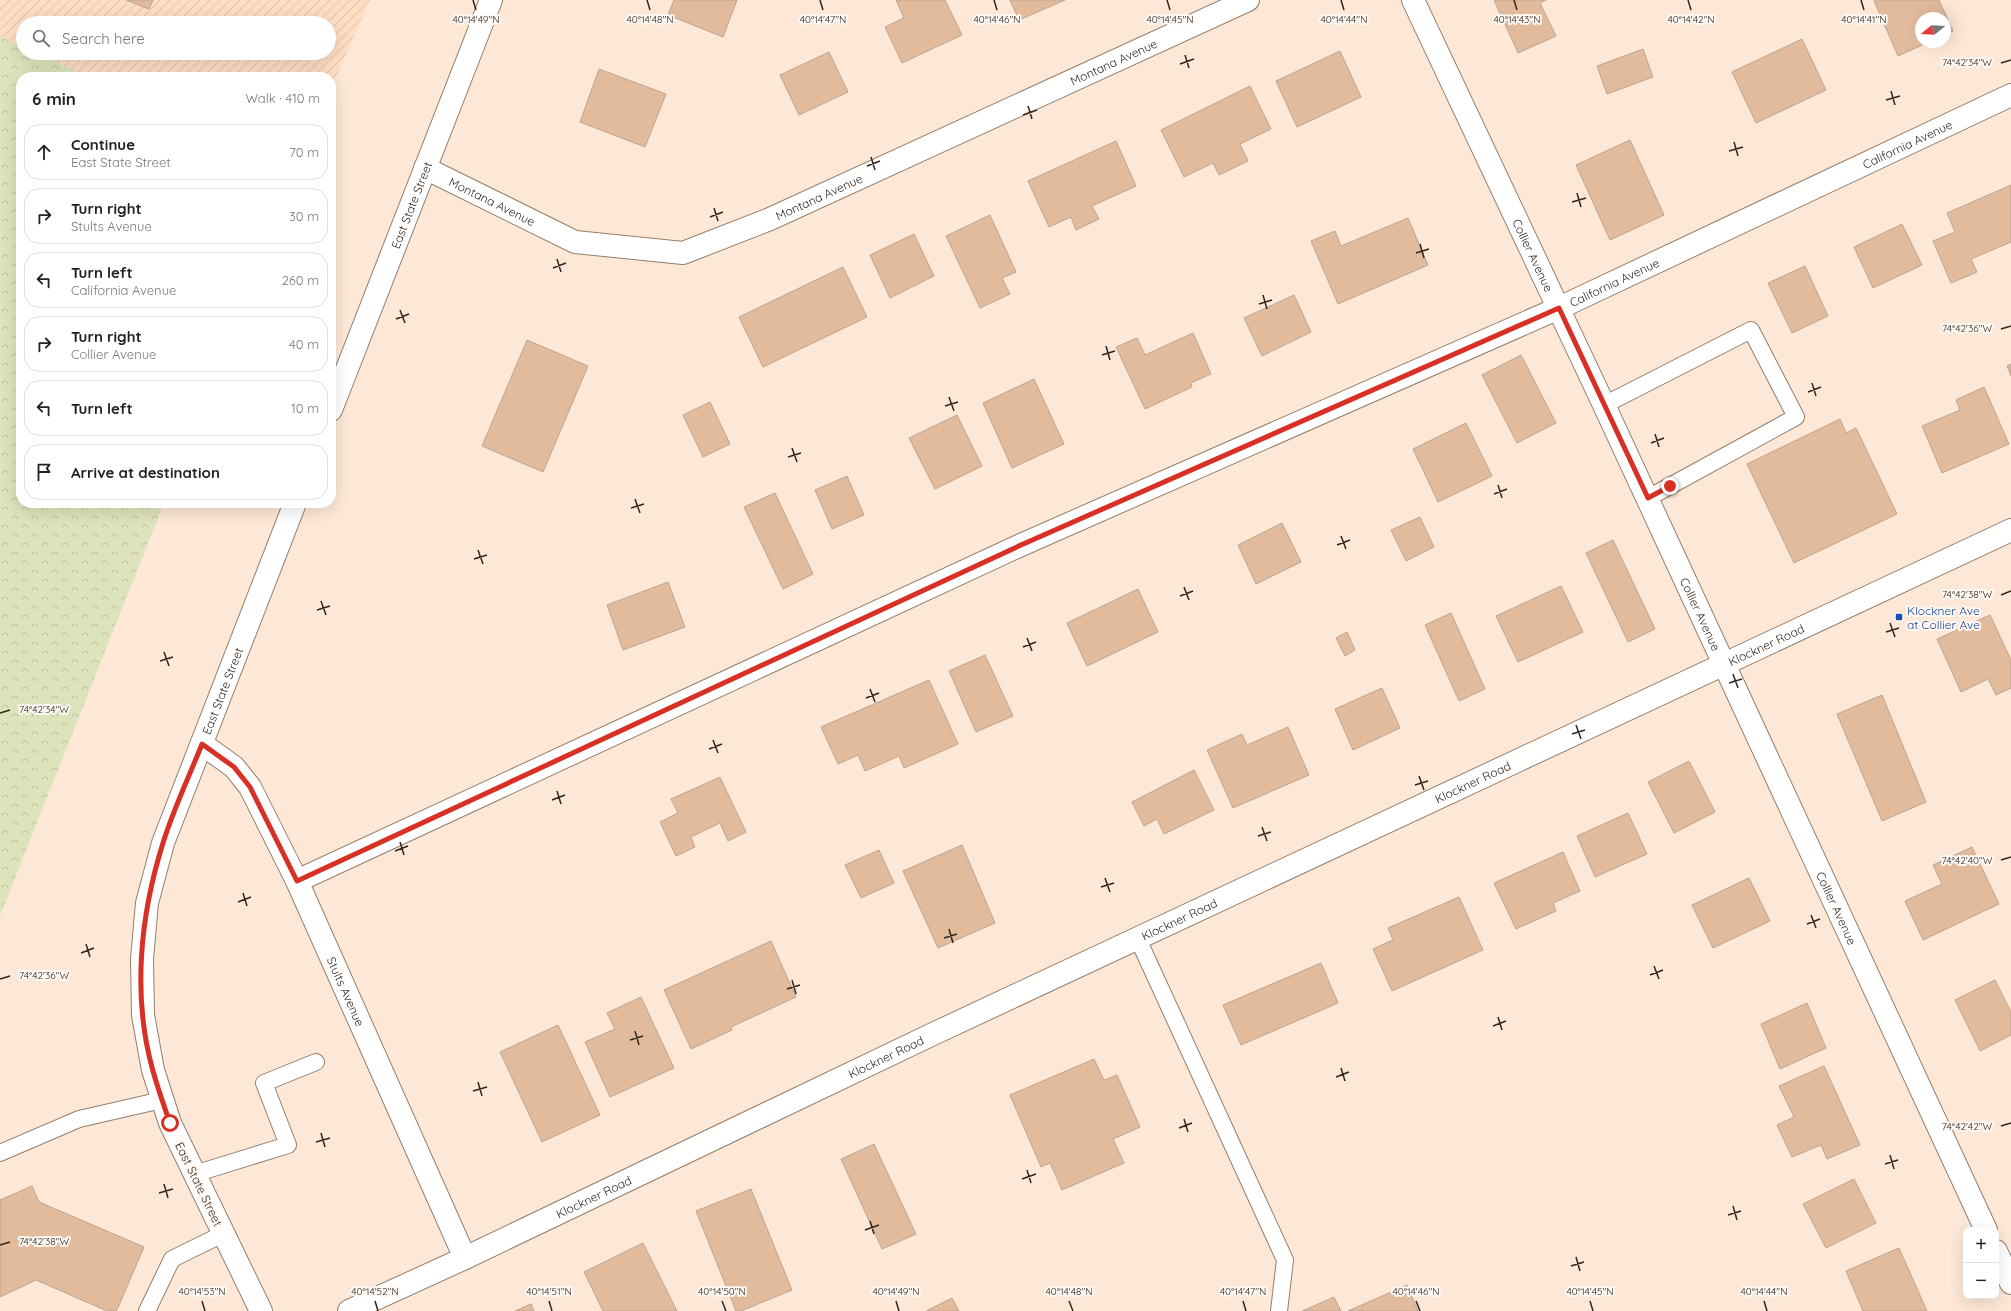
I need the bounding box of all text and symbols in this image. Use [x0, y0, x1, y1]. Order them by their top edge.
north arrow [1915, 12, 1951, 48]
text: 40°14'49"N [452, 13, 500, 26]
text: 40°14'48"N [626, 13, 674, 26]
text: 40°14'47"N [800, 13, 846, 26]
text: 40°14'46"N [973, 13, 1021, 26]
text: 40°14'45"N [1146, 13, 1194, 26]
text: 40°14'44"N [1321, 13, 1367, 26]
text: 40°14'43"N [1494, 13, 1540, 26]
text: 40°14'42"N [1667, 13, 1715, 26]
text: 40°14'41"N [1841, 13, 1887, 26]
search box [16, 16, 336, 60]
icon: search [30, 27, 52, 49]
text: Search here [62, 29, 145, 48]
street label: Montana Avenue [1068, 35, 1160, 88]
text: 74°42'34"W [1942, 56, 1992, 69]
text: 6 min [32, 88, 76, 109]
text: Walk · 410 m [245, 90, 320, 106]
street label: California Avenue [1860, 116, 1955, 171]
text: Continue [71, 135, 135, 154]
icon: ahead [33, 141, 55, 163]
text: 70 m [289, 144, 319, 160]
text: East State Street [71, 154, 171, 170]
street label: East State Street [387, 159, 435, 251]
street label: Montana Avenue [773, 170, 865, 223]
street label: Montana Avenue [447, 174, 538, 229]
text: Turn right [71, 199, 142, 218]
icon: right [33, 205, 55, 227]
text: 30 m [289, 208, 319, 224]
street label: Collier Avenue [1510, 216, 1557, 294]
text: Stults Avenue [71, 218, 152, 234]
street label: California Avenue [1567, 254, 1662, 310]
text: Turn left [71, 263, 133, 282]
icon: left [33, 269, 55, 291]
text: 260 m [282, 272, 319, 288]
text: California Avenue [71, 282, 176, 298]
text: 74°42'36"W [1942, 322, 1992, 335]
text: Turn right [71, 327, 142, 346]
icon: right [33, 333, 55, 355]
text: 40 m [289, 336, 319, 352]
text: Collier Avenue [71, 346, 156, 362]
icon: left [33, 397, 55, 419]
text: Turn left [71, 399, 133, 418]
text: 10 m [291, 400, 319, 416]
icon: arrive [33, 461, 55, 483]
text: Arrive at destination [71, 463, 220, 482]
route end [1661, 477, 1679, 495]
street label: Collier Avenue [1677, 575, 1724, 653]
text: 74°42'38"W [1942, 588, 1992, 601]
place label: Klockner Ave at Collier Ave [1907, 603, 1980, 632]
marker: Klockner Ave at Collier Ave [1894, 612, 1904, 622]
street label: Klockner Road [1726, 620, 1806, 669]
street label: East State Street [198, 645, 246, 736]
text: 74°42'34"W [19, 703, 69, 716]
street label: Klockner Road [1432, 758, 1513, 806]
text: 74°42'40"W [1942, 854, 1993, 867]
street label: Collier Avenue [1813, 869, 1860, 947]
street label: Klockner Road [1139, 895, 1219, 943]
street label: Stults Avenue [324, 954, 368, 1029]
text: 74°42'36"W [19, 969, 69, 982]
street label: Klockner Road [846, 1032, 926, 1081]
route start [161, 1114, 179, 1132]
text: 74°42'42"W [1942, 1120, 1993, 1133]
street label: East State Street [172, 1139, 226, 1229]
street label: Klockner Road [553, 1172, 634, 1221]
map controls [1963, 1227, 1999, 1299]
button: + [1963, 1227, 1999, 1263]
text: 74°42'38"W [19, 1235, 69, 1248]
button: − [1963, 1263, 1999, 1299]
text: 40°14'53"N [178, 1285, 226, 1298]
text: 40°14'52"N [351, 1285, 399, 1298]
text: 40°14'51"N [526, 1285, 572, 1298]
text: 40°14'50"N [698, 1285, 746, 1298]
text: 40°14'49"N [872, 1285, 920, 1298]
text: 40°14'48"N [1045, 1285, 1093, 1298]
text: 40°14'47"N [1220, 1285, 1266, 1298]
text: 40°14'46"N [1392, 1285, 1440, 1298]
text: 40°14'45"N [1566, 1285, 1614, 1298]
text: 40°14'44"N [1741, 1285, 1787, 1298]

